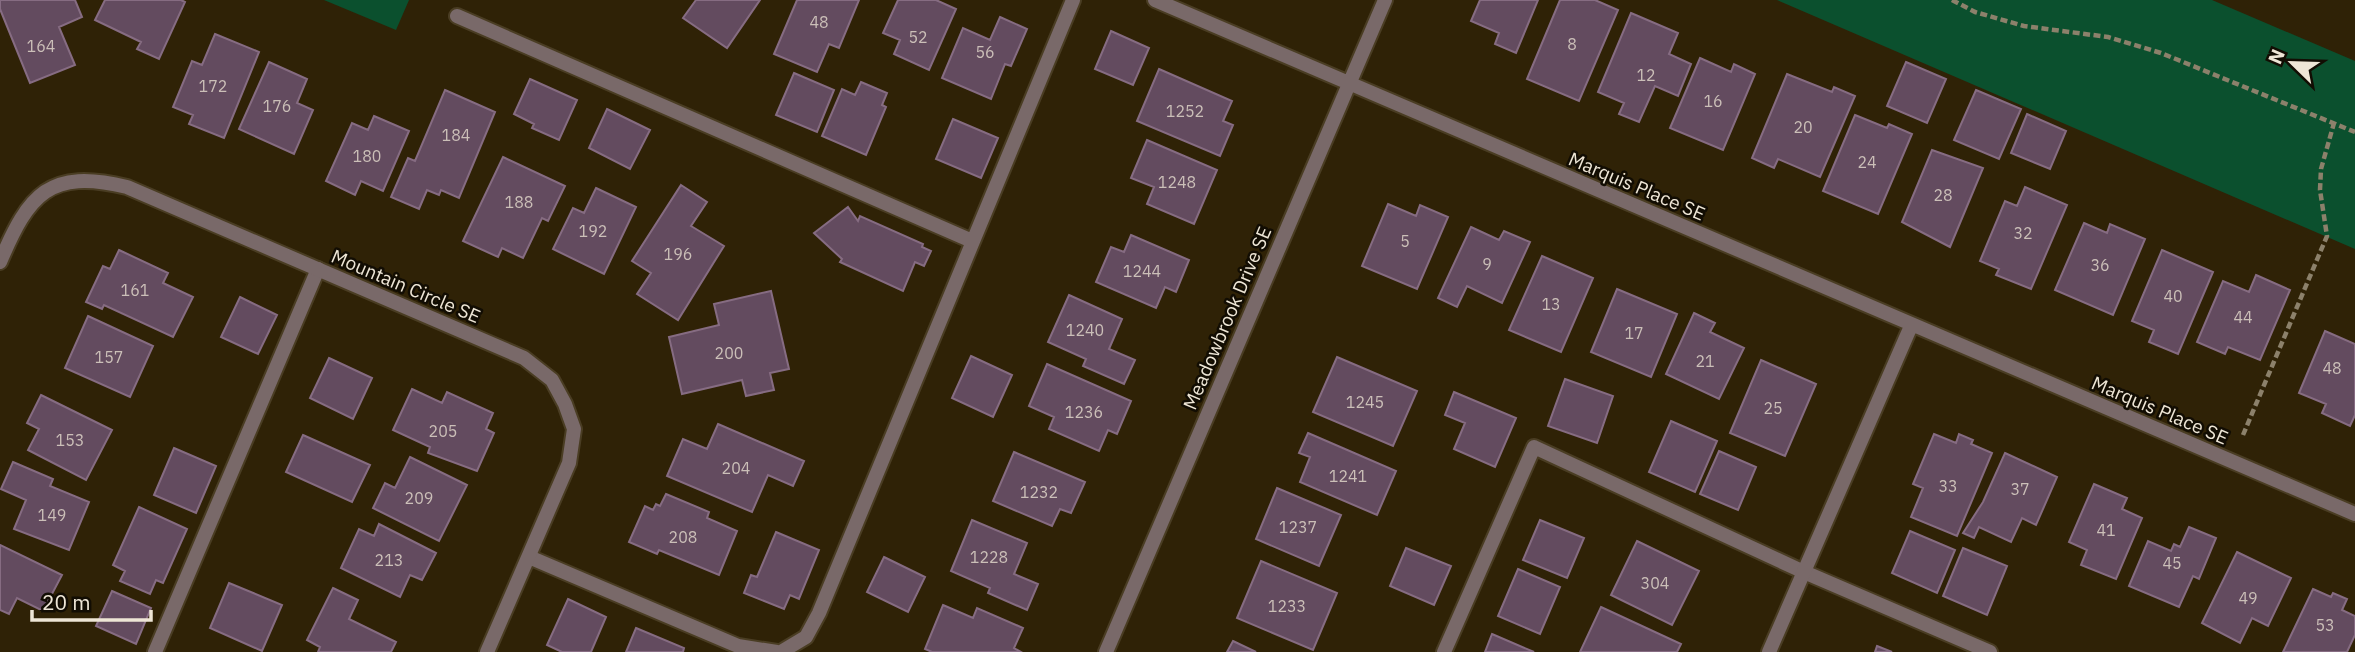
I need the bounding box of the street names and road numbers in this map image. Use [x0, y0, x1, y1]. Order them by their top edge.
street label: Marquis Place SE [1565, 146, 1709, 226]
street label: Meadowbrook Drive SE [1178, 223, 1276, 413]
street label: Mountain Circle SE [328, 244, 484, 328]
street label: Marquis Place SE [2088, 370, 2232, 450]

